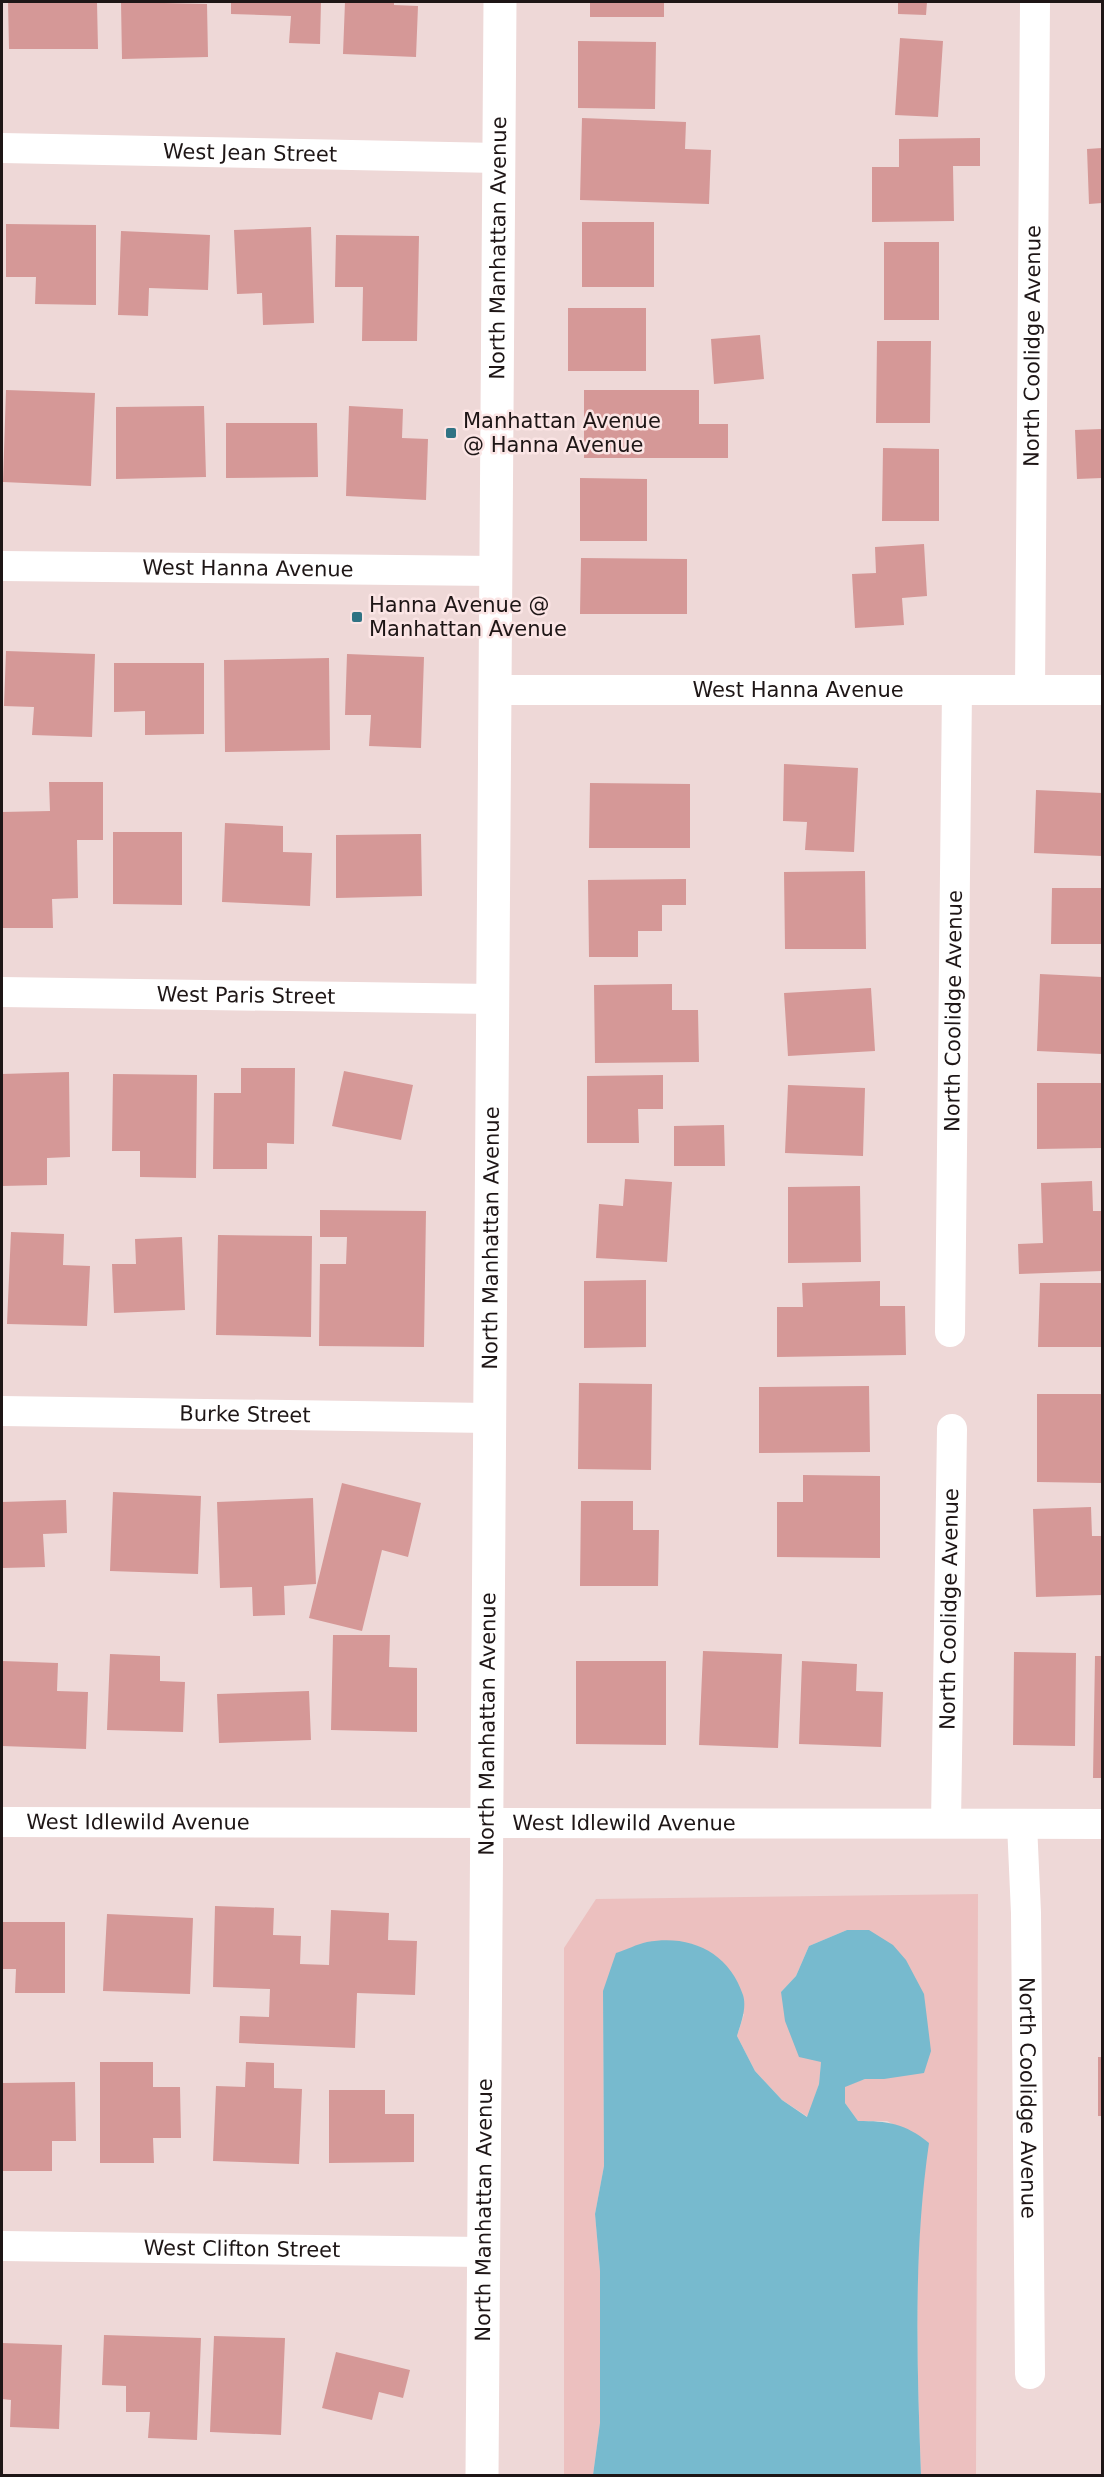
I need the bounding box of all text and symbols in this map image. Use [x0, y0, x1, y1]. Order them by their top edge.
street label: North Manhattan Avenue [485, 116, 511, 380]
street label: West Jean Street [163, 139, 337, 167]
street label: North Coolidge Avenue [1020, 225, 1045, 467]
place label: Manhattan Avenue @ Hanna Avenue [463, 409, 661, 457]
marker: Manhattan Avenue @ Hanna Avenue [444, 426, 458, 440]
street label: West Hanna Avenue [142, 555, 354, 582]
place label: Hanna Avenue @ Manhattan Avenue [369, 593, 567, 641]
marker: Hanna Avenue @ Manhattan Avenue [350, 610, 364, 624]
street label: West Hanna Avenue [692, 678, 904, 702]
street label: North Coolidge Avenue [940, 890, 967, 1132]
street label: West Paris Street [156, 982, 336, 1009]
street label: North Manhattan Avenue [478, 1106, 504, 1370]
street label: Burke Street [179, 1402, 311, 1427]
street label: North Coolidge Avenue [935, 1488, 963, 1730]
street label: North Manhattan Avenue [475, 1592, 500, 1856]
street label: West Idlewild Avenue [26, 1810, 250, 1834]
street label: West Idlewild Avenue [512, 1811, 736, 1835]
street label: North Coolidge Avenue [1015, 1977, 1041, 2219]
street label: North Manhattan Avenue [471, 2078, 497, 2342]
street label: West Clifton Street [144, 2236, 340, 2262]

